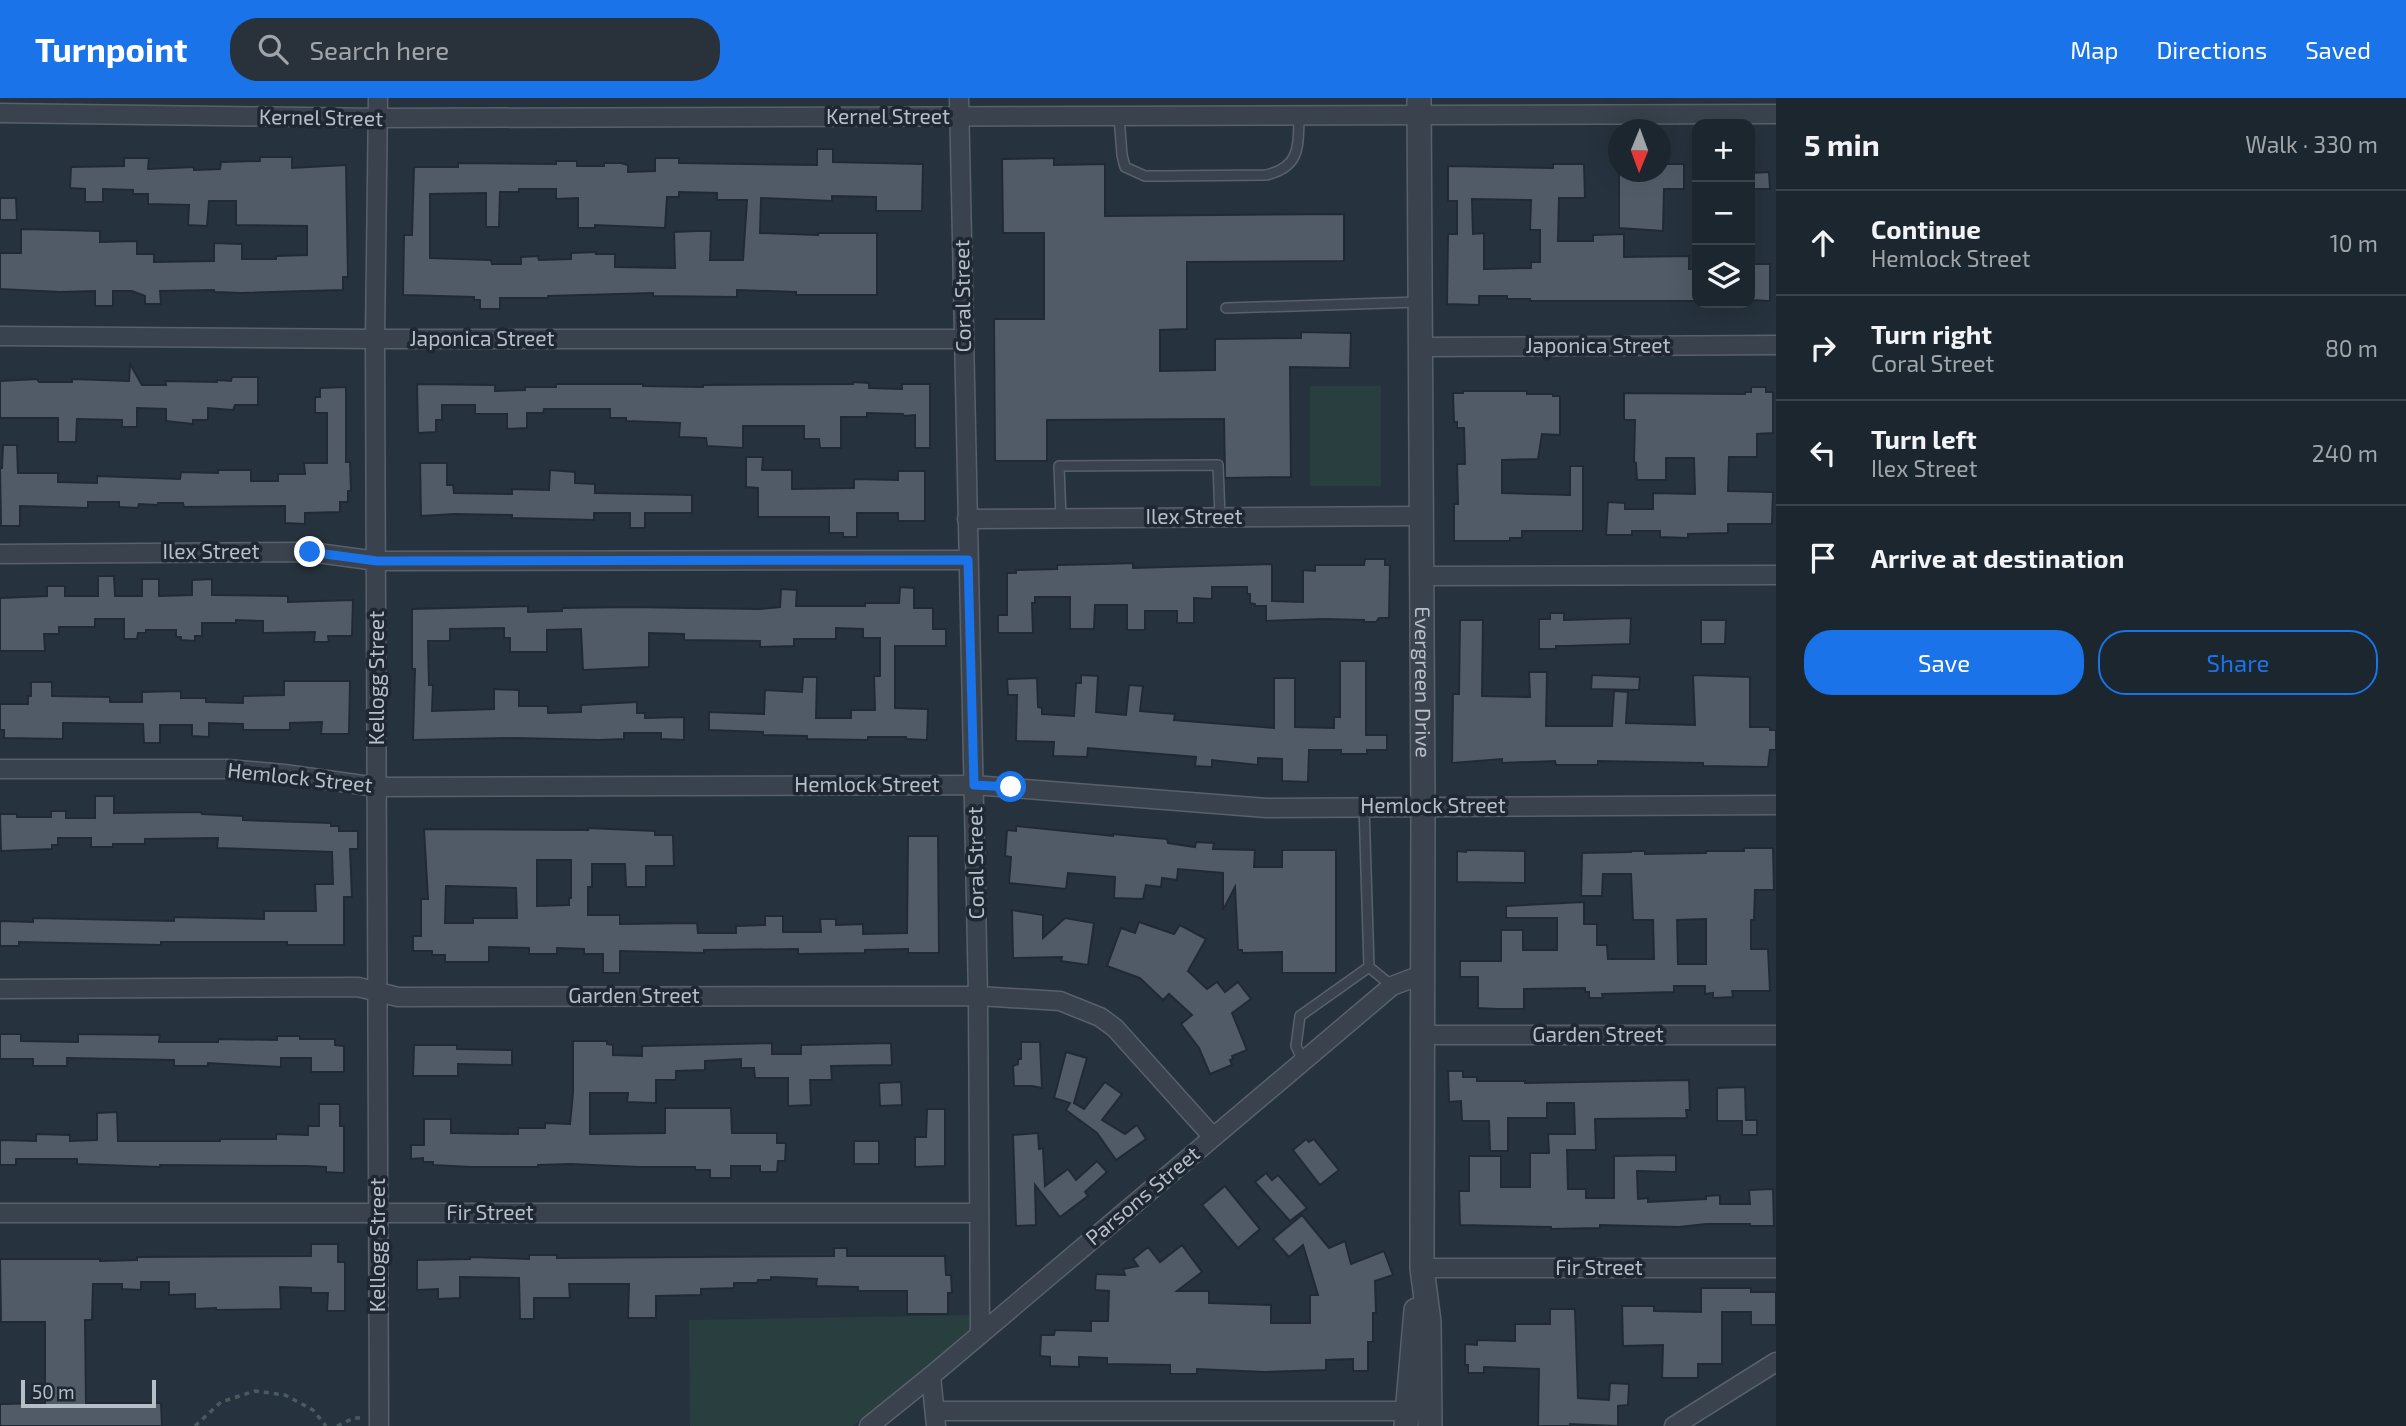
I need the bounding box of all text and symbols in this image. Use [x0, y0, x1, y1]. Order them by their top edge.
search box [230, 18, 720, 81]
text: Turnpoint [35, 29, 188, 69]
icon: search [254, 30, 292, 68]
text: Search here [310, 34, 449, 65]
text: Map [2070, 35, 2118, 64]
text: Directions [2156, 35, 2267, 64]
text: Saved [2305, 35, 2371, 64]
street label: Kernel Street [259, 103, 383, 130]
street label: Kernel Street [826, 103, 950, 128]
north arrow [1608, 119, 1671, 182]
map controls [1692, 119, 1755, 308]
button: + [1692, 119, 1755, 182]
text: 5 min [1804, 126, 1880, 162]
text: Walk · 330 m [2245, 130, 2378, 158]
button: − [1692, 182, 1755, 245]
text: Continue [1871, 213, 1981, 244]
icon: ahead [1804, 224, 1842, 262]
text: 10 m [2330, 229, 2378, 257]
street label: Coral Street [948, 240, 975, 353]
text: Hemlock Street [1871, 244, 2031, 272]
button: layers [1692, 245, 1755, 308]
text: Turn right [1871, 318, 1992, 349]
street label: Japonica Street [409, 325, 555, 350]
icon: right [1804, 329, 1842, 367]
street label: Japonica Street [1525, 332, 1671, 357]
text: 80 m [2325, 334, 2378, 362]
text: Coral Street [1871, 349, 1994, 377]
text: Turn left [1871, 423, 1977, 454]
icon: left [1804, 434, 1842, 472]
text: 240 m [2312, 439, 2378, 467]
text: Ilex Street [1871, 454, 1977, 482]
street label: Ilex Street [1145, 503, 1243, 528]
route end [294, 536, 325, 567]
street label: Ilex Street [162, 538, 260, 563]
icon: arrive [1804, 539, 1842, 577]
text: Arrive at destination [1871, 542, 2124, 573]
street label: Evergreen Drive [1411, 606, 1437, 758]
street label: Kellogg Street [363, 611, 388, 745]
button: Save [1804, 630, 2084, 695]
button: Share [2098, 630, 2378, 695]
street label: Hemlock Street [226, 756, 374, 797]
street label: Hemlock Street [794, 771, 940, 796]
route start [995, 771, 1026, 802]
street label: Hemlock Street [1360, 792, 1506, 817]
street label: Coral Street [961, 807, 988, 920]
street label: Garden Street [568, 982, 700, 1007]
street label: Garden Street [1532, 1021, 1664, 1046]
street label: Parsons Street [1080, 1140, 1204, 1250]
street label: Kellogg Street [364, 1178, 389, 1312]
street label: Fir Street [446, 1199, 534, 1224]
street label: Fir Street [1555, 1254, 1643, 1279]
scale bar [21, 1377, 156, 1409]
text: 50 m [32, 1380, 75, 1403]

